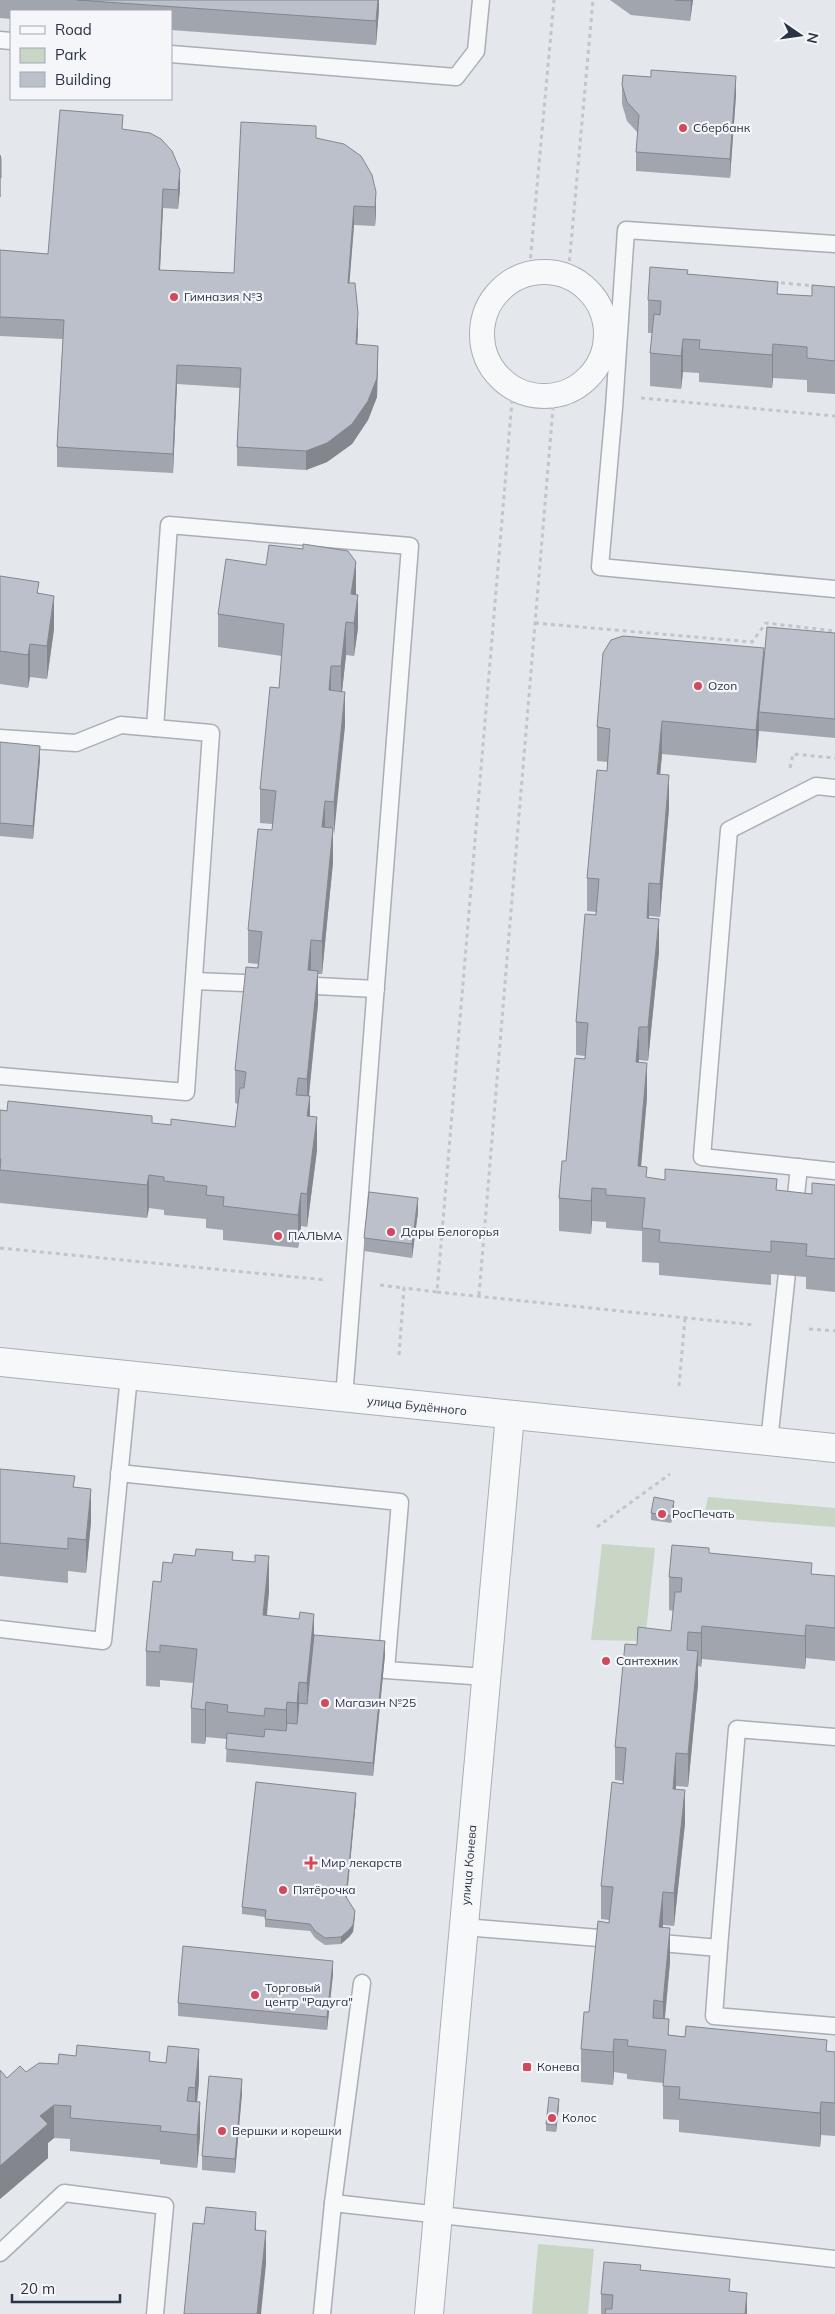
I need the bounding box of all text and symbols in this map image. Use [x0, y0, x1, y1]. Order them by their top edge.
legend [10, 10, 172, 100]
north arrow [775, 10, 825, 60]
text: Road [55, 20, 92, 39]
text: N [803, 31, 823, 45]
text: Park [55, 45, 87, 64]
text: Building [55, 70, 111, 89]
place label: Сбербанк [693, 120, 751, 135]
marker: Сбербанк [677, 122, 689, 134]
place label: Гимназия №3 [184, 289, 263, 304]
marker: Гимназия №3 [168, 291, 180, 303]
place label: Ozon [708, 678, 737, 693]
marker: Ozon [692, 680, 704, 692]
place label: Дары Белогорья [401, 1224, 499, 1239]
marker: Дары Белогорья [385, 1226, 397, 1238]
place label: ПАЛЬМА [288, 1228, 343, 1243]
marker: ПАЛЬМА [272, 1230, 284, 1242]
street label: улица Будённого [366, 1393, 468, 1418]
place label: РосПечать [672, 1506, 735, 1521]
marker: РосПечать [656, 1508, 668, 1520]
place label: Сантехник [616, 1653, 678, 1668]
marker: Сантехник [600, 1655, 612, 1667]
place label: Магазин №25 [335, 1695, 416, 1710]
marker: Магазин №25 [319, 1697, 331, 1709]
street label: улица Конева [458, 1824, 479, 1906]
place label: Мир лекарств [321, 1855, 402, 1870]
marker: Мир лекарств [305, 1857, 317, 1869]
place label: Пятёрочка [293, 1882, 356, 1897]
marker: Пятёрочка [277, 1884, 289, 1896]
place label: Торговый центр "Радуга" [265, 1980, 353, 2009]
marker: Торговый центр "Радуга" [249, 1989, 261, 2001]
place label: Конева [537, 2059, 580, 2074]
marker: Конева [521, 2061, 533, 2073]
place label: Колос [562, 2110, 597, 2125]
marker: Колос [546, 2112, 558, 2124]
place label: Вершки и корешки [232, 2123, 342, 2138]
marker: Вершки и корешки [216, 2125, 228, 2137]
scale bar [12, 2272, 120, 2304]
text: 20 m [20, 2279, 55, 2298]

